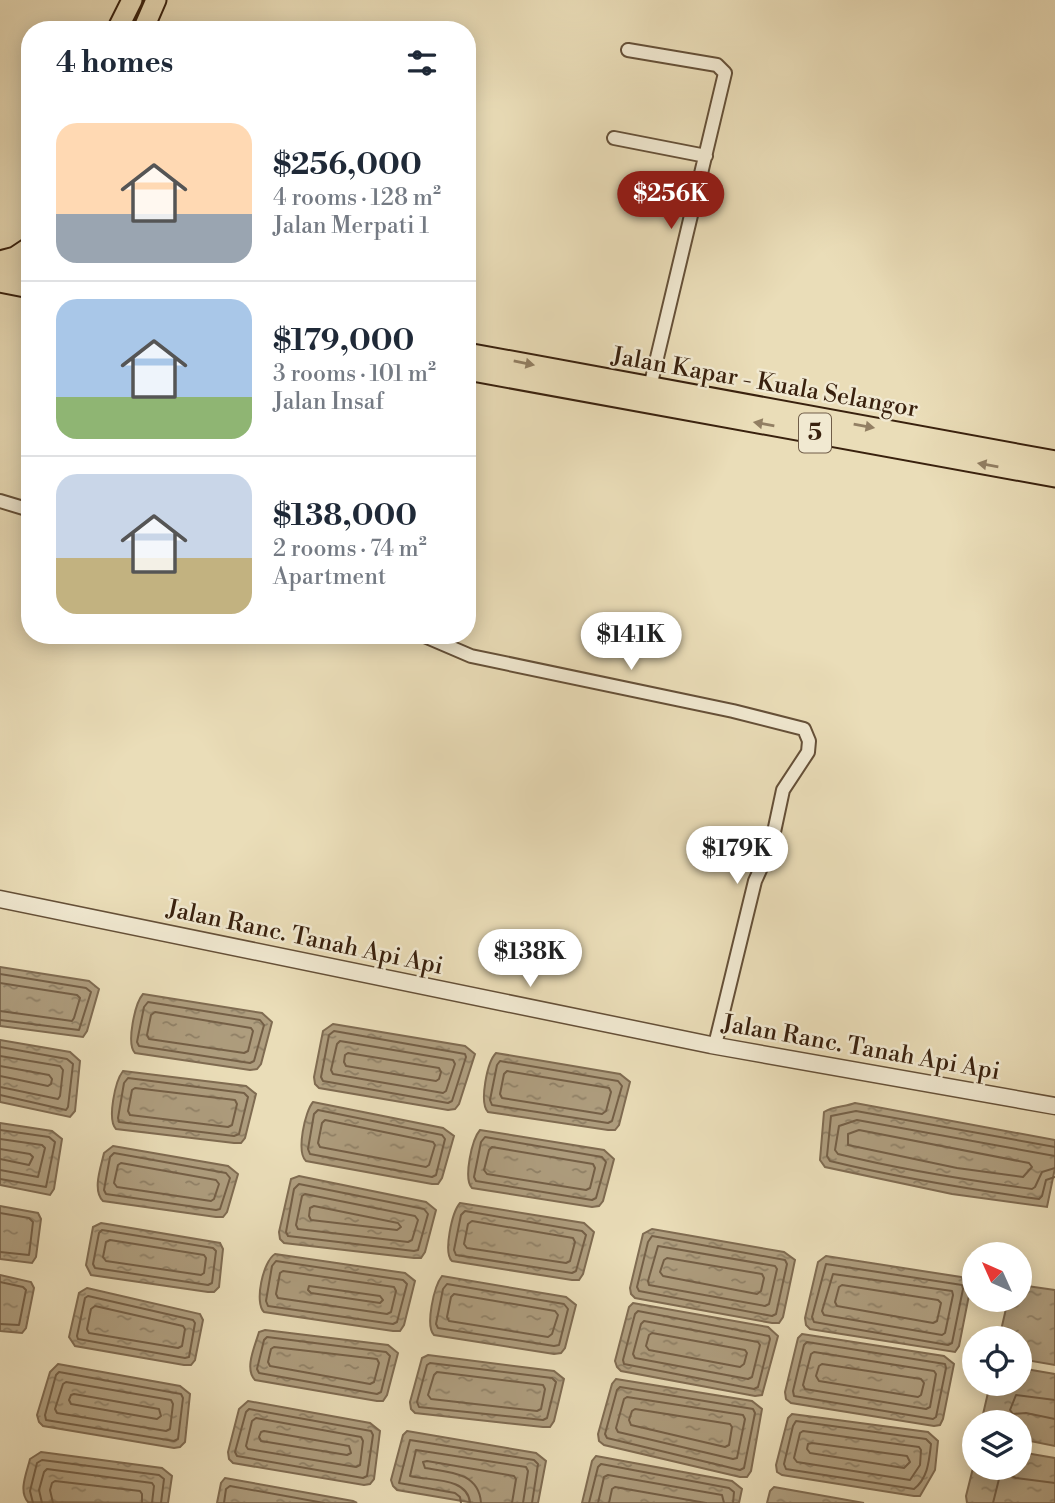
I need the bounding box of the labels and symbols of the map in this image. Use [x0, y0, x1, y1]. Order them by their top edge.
pin: $256K [622, 172, 720, 231]
street label: Jalan Kapar - Kuala Selangor [608, 341, 921, 425]
one-way arrow [513, 358, 535, 369]
road number: 5 [799, 414, 831, 452]
one-way arrow [753, 418, 775, 429]
one-way arrow [853, 421, 875, 432]
one-way arrow [977, 459, 999, 470]
pin: $141K [582, 612, 680, 672]
pin: $179K [688, 826, 786, 886]
street label: Jalan Ranc. Tanah Api Api [163, 894, 446, 982]
pin: $138K [481, 930, 579, 989]
street label: Jalan Ranc. Tanah Api Api [719, 1009, 1002, 1087]
north arrow [962, 1242, 1032, 1312]

